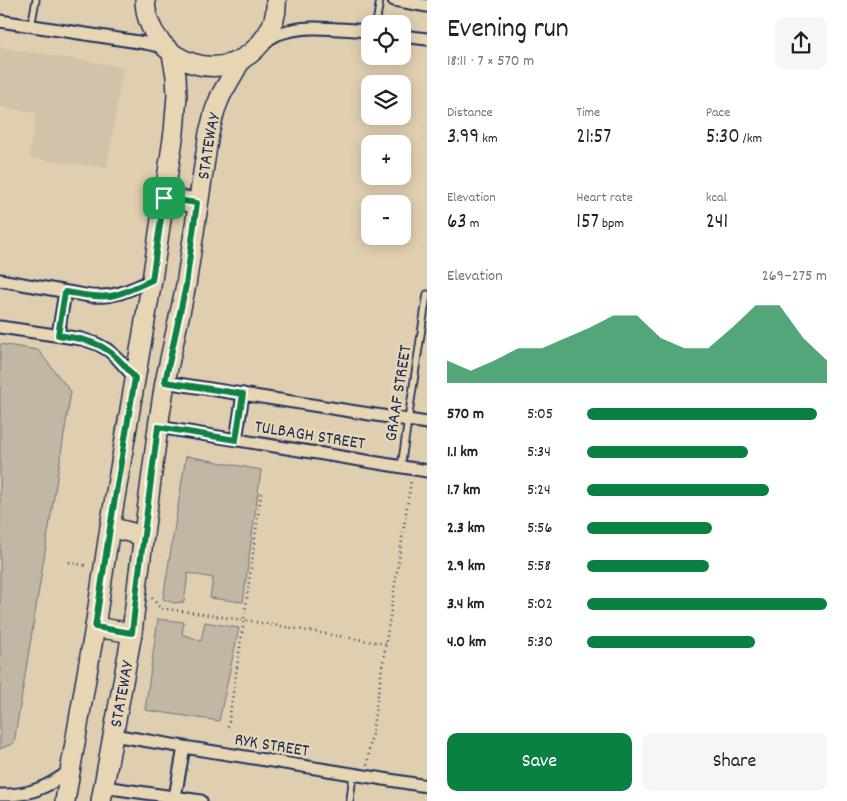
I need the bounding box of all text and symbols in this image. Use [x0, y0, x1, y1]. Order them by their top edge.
text: Evening run [447, 11, 569, 51]
map controls [361, 15, 411, 245]
button: locate [361, 15, 411, 65]
button: share [775, 17, 827, 69]
text: 18:11 · 7 × 570 m [447, 50, 534, 73]
button: layers [361, 75, 411, 125]
text: Distance [447, 103, 493, 123]
text: Time [576, 103, 600, 123]
text: Pace [706, 103, 730, 123]
street label: STATEWAY [192, 109, 229, 181]
text: 3.99 [447, 123, 479, 153]
text: 21:57 [576, 123, 611, 153]
text: 5:30 [706, 123, 740, 153]
text: km [479, 129, 498, 149]
text: /km [740, 129, 762, 149]
button: + [361, 135, 411, 185]
pin [143, 177, 185, 219]
icon: arrive [150, 184, 178, 212]
text: Elevation [447, 188, 496, 208]
text: Heart rate [576, 188, 633, 208]
text: kcal [706, 188, 727, 208]
button: − [361, 195, 411, 245]
text: 63 [447, 208, 467, 238]
text: 157 [576, 208, 599, 238]
text: 241 [706, 208, 728, 238]
text: m [467, 214, 479, 234]
text: bpm [599, 214, 624, 234]
text: Elevation [447, 265, 503, 288]
text: 269–275 m [762, 265, 827, 288]
street label: GRAAF STREET [380, 343, 419, 443]
text: 570 m [447, 403, 484, 426]
text: 5:05 [527, 403, 553, 426]
street label: TULBAGH STREET [253, 415, 367, 458]
text: 1.1 km [447, 441, 478, 464]
text: 5:34 [527, 441, 551, 464]
text: 1.7 km [447, 479, 481, 502]
text: 5:24 [527, 479, 551, 502]
text: 2.3 km [447, 517, 485, 540]
text: 5:56 [527, 517, 552, 540]
text: 2.9 km [447, 555, 485, 578]
text: 5:58 [527, 555, 551, 578]
text: 3.4 km [447, 593, 485, 616]
text: 5:02 [527, 593, 553, 616]
text: 4.0 km [447, 631, 486, 654]
text: 5:30 [527, 631, 553, 654]
street label: STATEWAY [105, 658, 142, 730]
street label: RYK STREET [232, 728, 311, 765]
button: Save [447, 733, 632, 791]
button: Share [642, 733, 827, 791]

